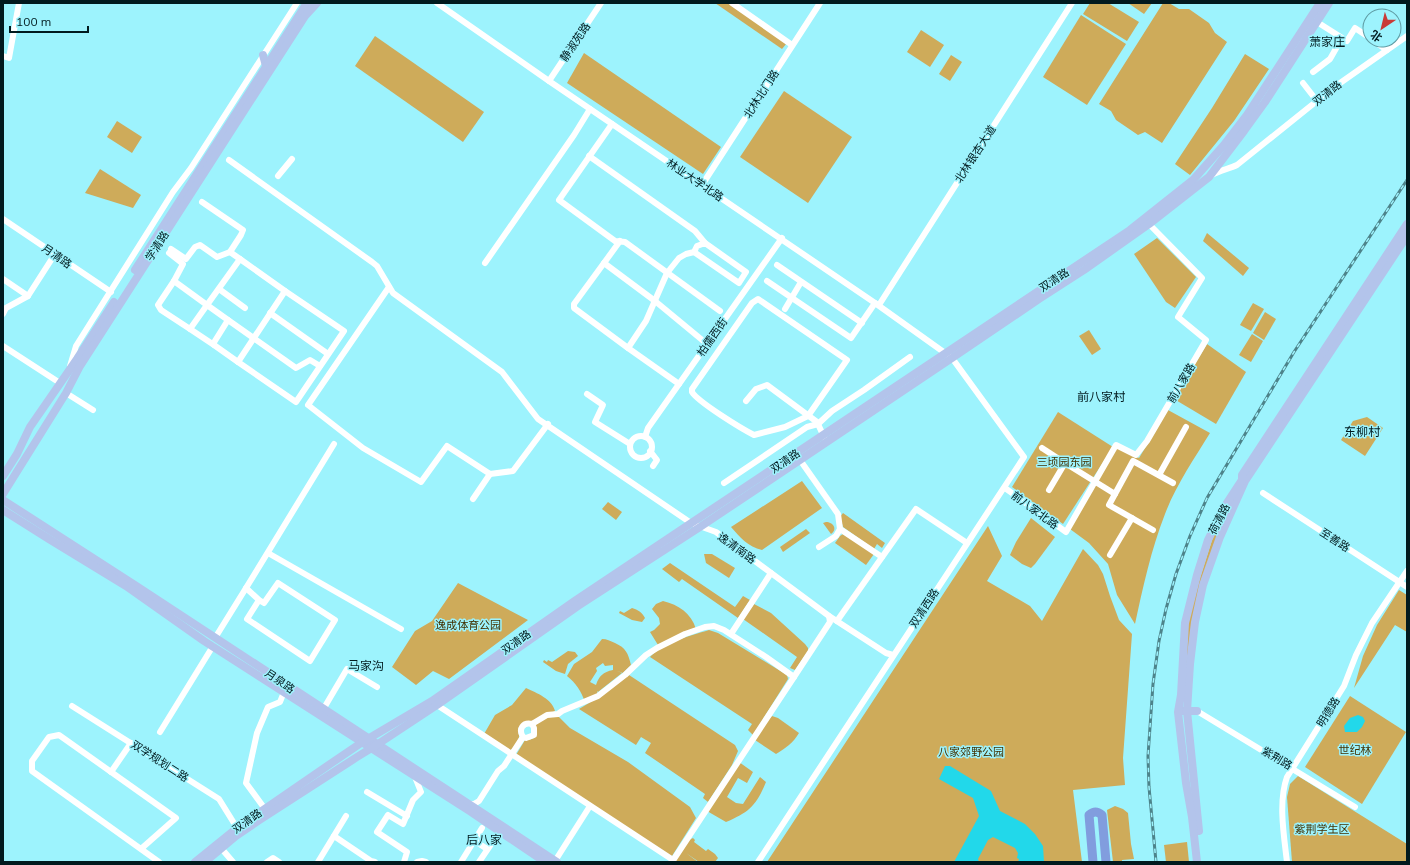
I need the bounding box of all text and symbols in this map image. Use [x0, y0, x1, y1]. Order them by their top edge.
scale bar [10, 8, 88, 34]
north arrow [1362, 8, 1402, 48]
text: 100 m [16, 14, 51, 29]
street label: 静淑苑路 [557, 20, 593, 64]
text: 北 [1368, 27, 1385, 45]
district label: 萧家庄 [1309, 34, 1345, 49]
street label: 北林北门路 [740, 67, 782, 121]
street label: 双清路 [1310, 77, 1344, 109]
street label: 北林银杏大道 [951, 123, 999, 185]
street label: 林业大学北路 [664, 156, 726, 204]
street label: 学清路 [142, 228, 172, 264]
street label: 月清路 [39, 241, 75, 271]
street label: 双清路 [1036, 265, 1072, 295]
street label: 柏儒西街 [694, 315, 730, 359]
street label: 前八家路 [1164, 360, 1198, 406]
district label: 前八家村 [1077, 389, 1126, 404]
district label: 东柳村 [1344, 424, 1381, 439]
street label: 双清路 [767, 446, 803, 476]
park label: 三顷园东园 [1037, 455, 1092, 469]
street label: 前八家北路 [1009, 488, 1061, 532]
street label: 荷清路 [1205, 501, 1233, 537]
street label: 至善路 [1317, 525, 1353, 555]
street label: 逸清南路 [715, 529, 759, 567]
street label: 双清西路 [906, 586, 942, 630]
park label: 逸成体育公园 [435, 618, 501, 632]
street label: 双清路 [498, 627, 534, 657]
district label: 马家沟 [348, 658, 384, 673]
street label: 月泉路 [262, 666, 298, 696]
street label: 明德路 [1313, 694, 1343, 730]
street label: 双学规划二路 [129, 737, 191, 785]
park label: 世纪林 [1339, 743, 1372, 757]
street label: 紫荆路 [1259, 744, 1295, 772]
park label: 八家郊野公园 [938, 745, 1004, 759]
street label: 双清路 [229, 806, 265, 836]
park label: 紫荆学生区 [1295, 822, 1350, 836]
district label: 后八家 [466, 832, 502, 847]

